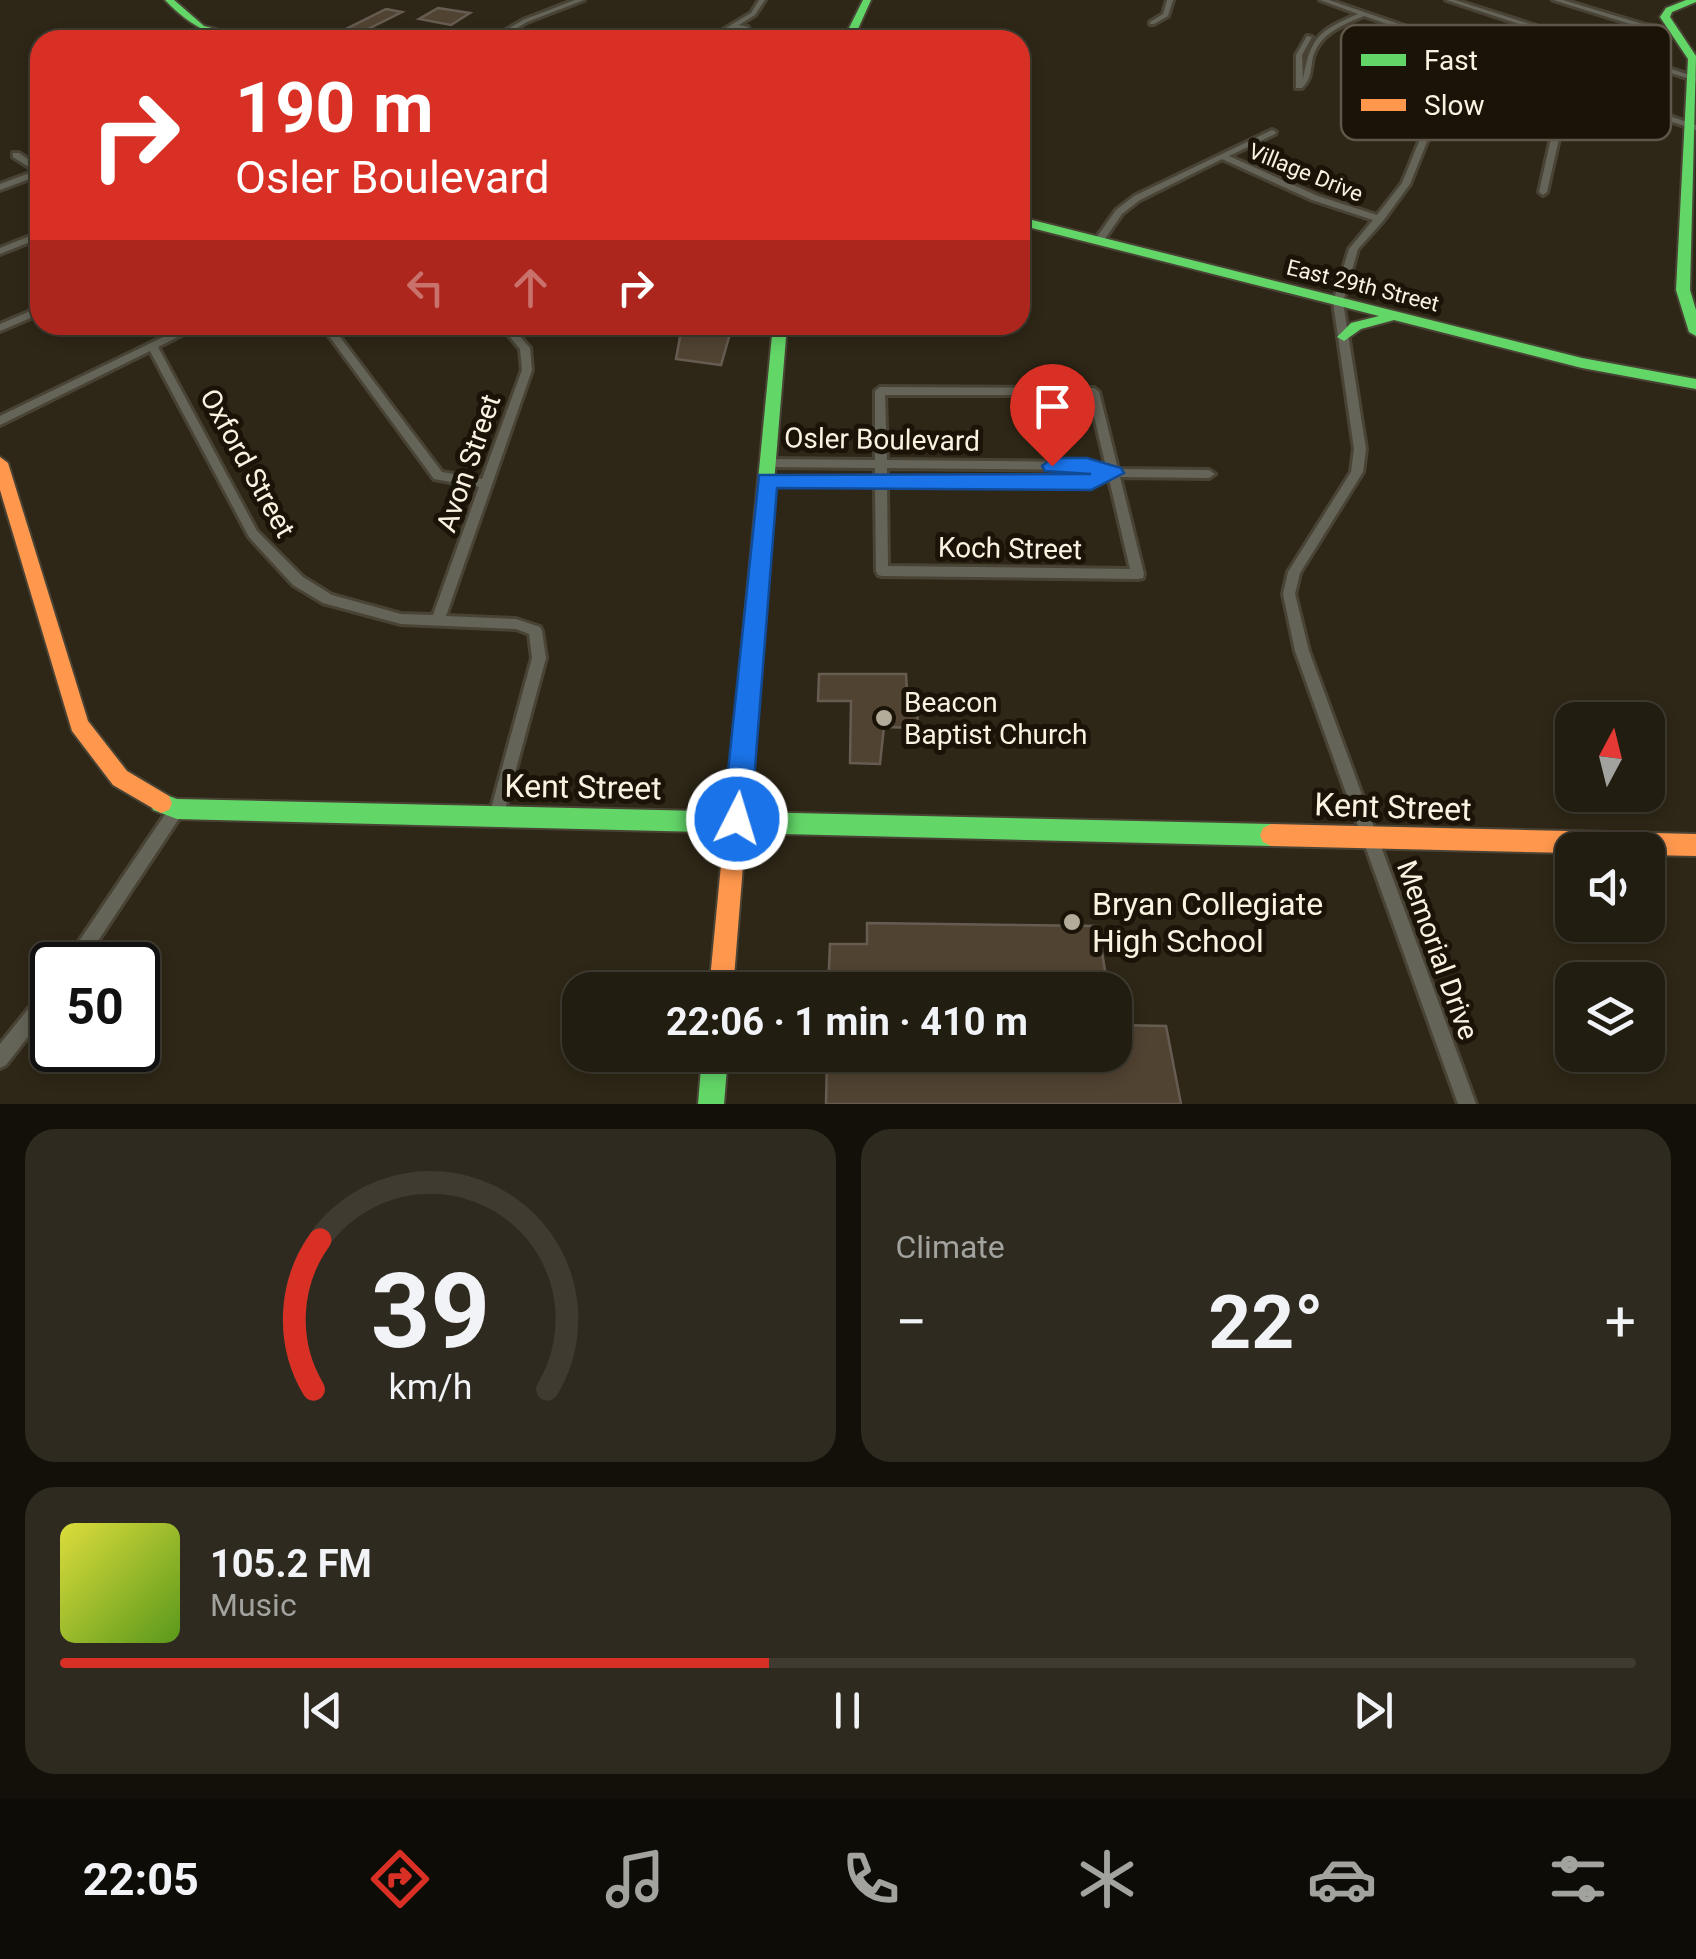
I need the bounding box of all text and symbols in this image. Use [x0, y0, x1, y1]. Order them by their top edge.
legend [1341, 25, 1671, 140]
text: Fast [1424, 44, 1478, 77]
text: 190 m [235, 67, 434, 149]
icon: right [70, 70, 200, 200]
text: Slow [1424, 89, 1484, 122]
street label: Village Drive [1245, 138, 1367, 207]
text: Osler Boulevard [235, 151, 550, 204]
street label: East 29th Street [1284, 254, 1442, 316]
icon: left [398, 260, 453, 315]
icon: ahead [503, 260, 558, 315]
icon: right [608, 260, 663, 315]
pin [1010, 364, 1095, 467]
icon: arrive [1025, 379, 1080, 434]
street label: Oxford Street [193, 383, 302, 543]
street label: Avon Street [430, 390, 507, 536]
street label: Osler Boulevard [784, 421, 980, 458]
street label: Koch Street [938, 531, 1082, 566]
place label: Beacon Baptist Church [904, 686, 1087, 751]
north arrow [1555, 702, 1665, 812]
map controls [1555, 702, 1665, 1072]
marker: Beacon Baptist Church [873, 707, 895, 729]
street label: Kent Street [504, 767, 662, 807]
position arrow [685, 767, 789, 871]
street label: Kent Street [1314, 785, 1472, 829]
button: sound [1555, 832, 1665, 942]
street label: Memorial Drive [1390, 856, 1485, 1044]
place label: Bryan Collegiate High School [1092, 885, 1323, 960]
marker: Bryan Collegiate High School [1061, 911, 1083, 933]
speed limit sign: 50 [30, 942, 160, 1072]
button: layers [1555, 962, 1665, 1072]
text: 22:06 · 1 min · 410 m [666, 1000, 1028, 1044]
text: Climate [896, 1228, 1005, 1266]
text: 39 [371, 1251, 490, 1372]
text: 22° [1208, 1278, 1324, 1366]
text: − [896, 1290, 927, 1354]
text: + [1605, 1290, 1636, 1354]
text: km/h [388, 1366, 472, 1408]
text: 105.2 FM [210, 1542, 372, 1586]
text: Music [210, 1586, 297, 1624]
icon: previous [295, 1683, 350, 1738]
icon: pause [820, 1683, 875, 1738]
icon: next [1346, 1683, 1401, 1738]
icon: directions [365, 1844, 435, 1914]
icon: music [600, 1844, 670, 1914]
icon: phone [836, 1844, 906, 1914]
icon: climate [1072, 1844, 1142, 1914]
icon: car [1307, 1844, 1377, 1914]
icon: filters [1543, 1844, 1613, 1914]
text: 22:05 [83, 1853, 199, 1906]

